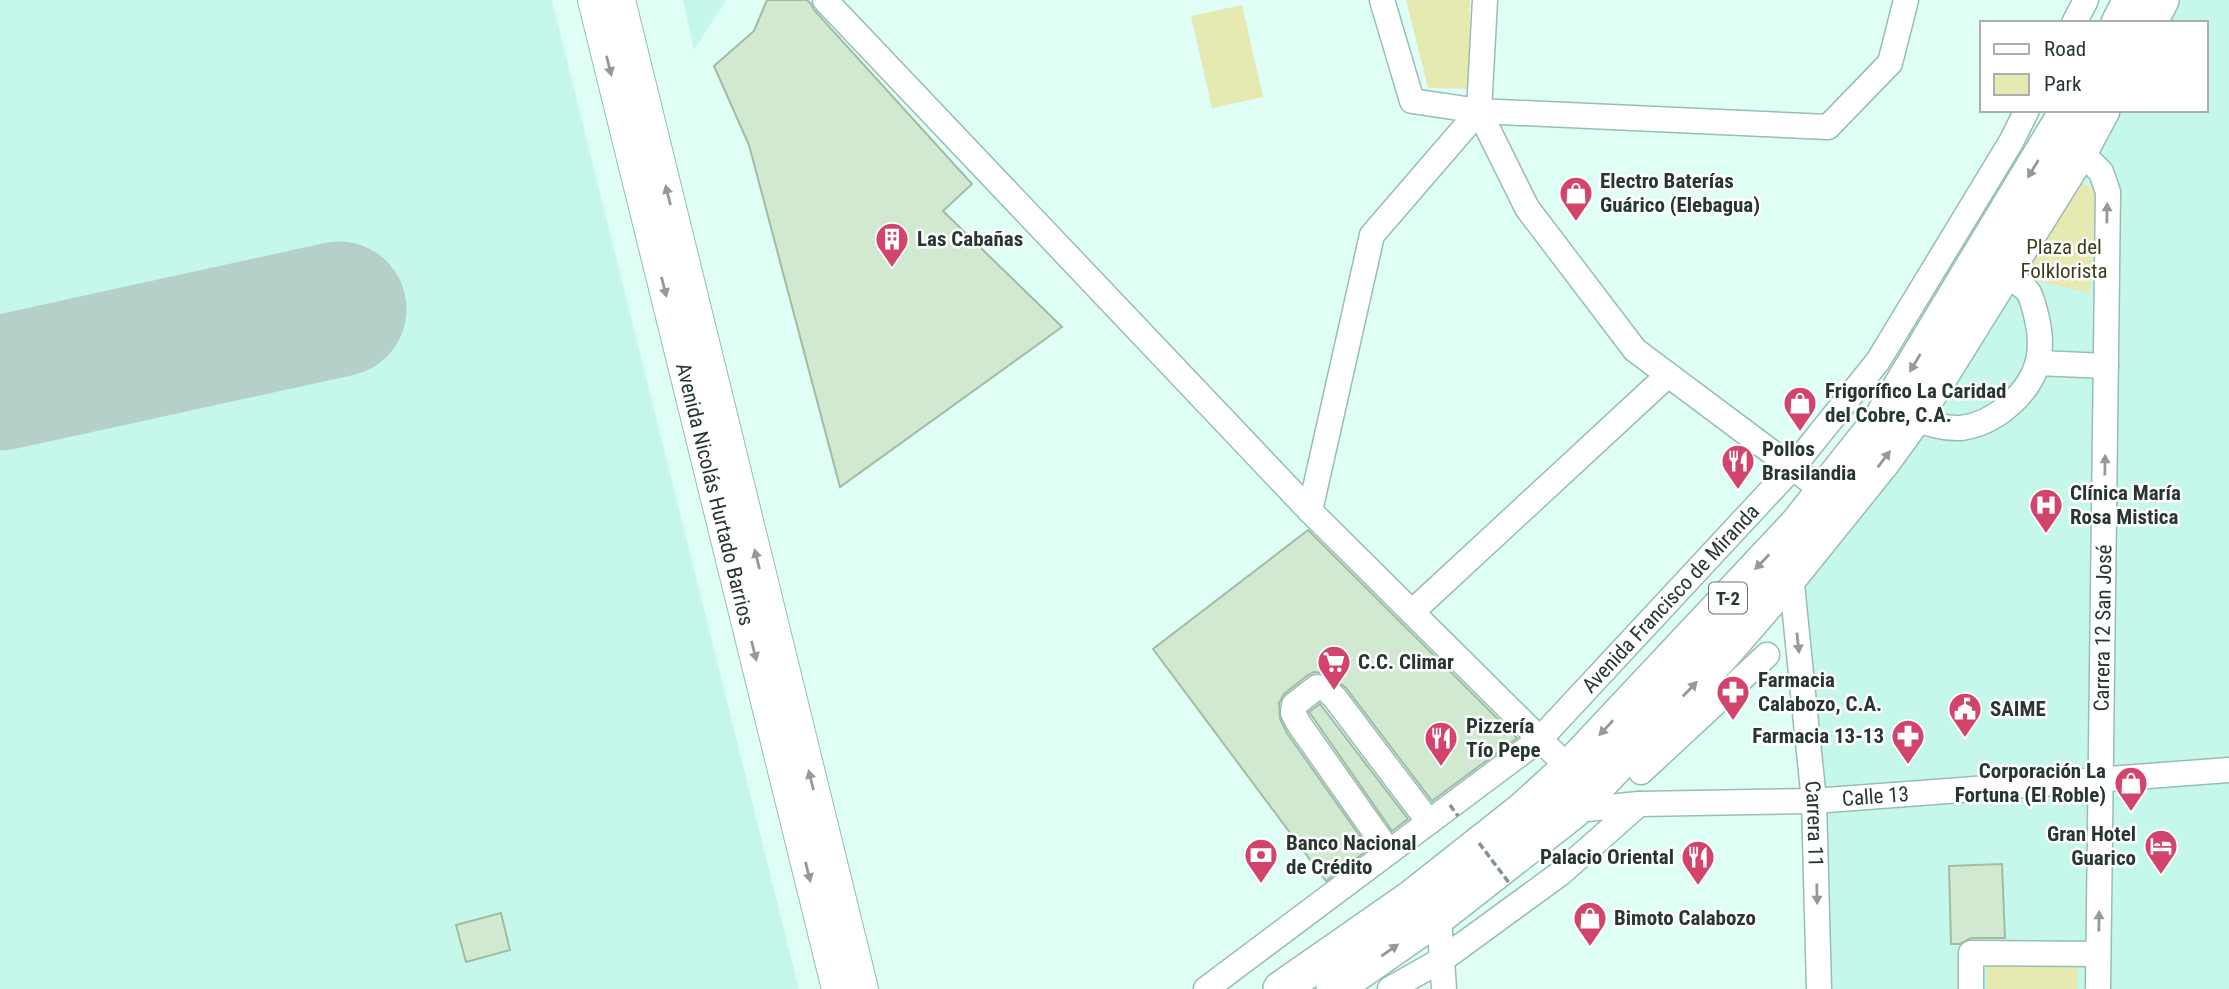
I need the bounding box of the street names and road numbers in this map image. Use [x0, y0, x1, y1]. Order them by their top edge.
street label: Avenida Nicolás Hurtado Barrios [671, 360, 759, 628]
street label: Avenida Francisco de Miranda [1577, 499, 1764, 698]
street label: Carrera 12 San José [2090, 544, 2116, 712]
road number: T-2 [1709, 582, 1747, 614]
street label: Carrera 11 [1800, 780, 1828, 867]
street label: Calle 13 [1841, 782, 1910, 811]

